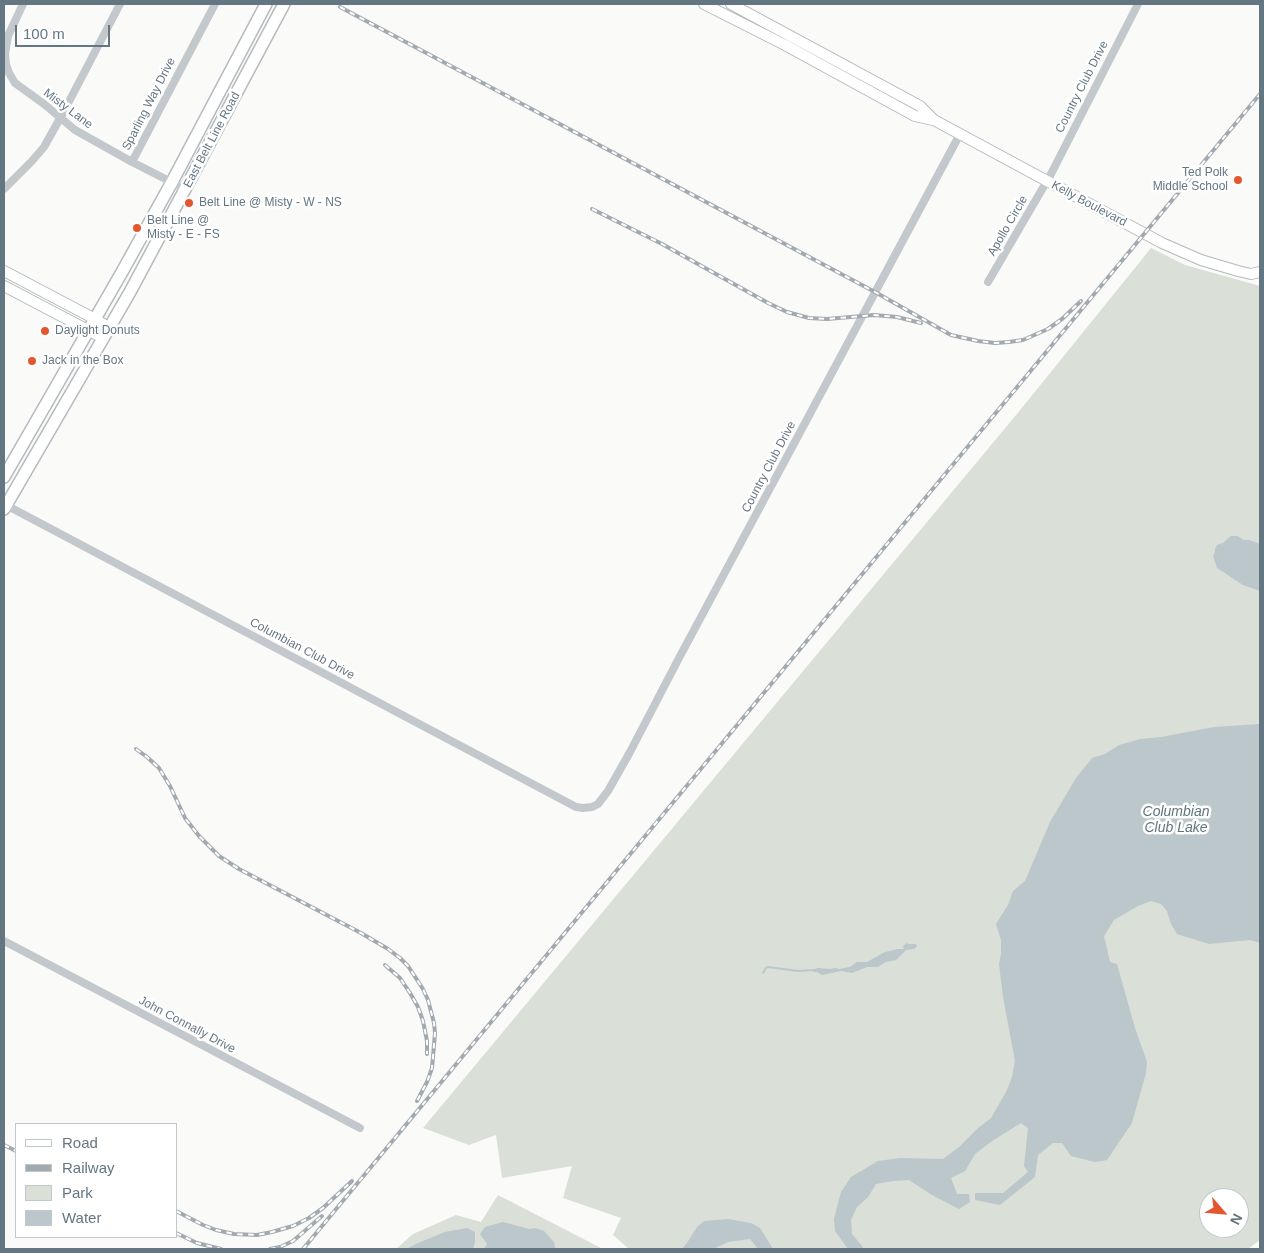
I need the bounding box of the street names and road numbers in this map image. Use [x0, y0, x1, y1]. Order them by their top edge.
street label: Country Club Drive [1053, 39, 1111, 135]
street label: Sparling Way Drive [119, 55, 179, 153]
street label: Misty Lane [40, 86, 96, 132]
street label: East Belt Line Road [181, 90, 243, 190]
street label: Kelly Boulevard [1049, 178, 1129, 230]
street label: Apollo Circle [985, 193, 1031, 259]
street label: Country Club Drive [739, 419, 799, 515]
street label: Columbian Club Drive [247, 615, 357, 683]
street label: John Connally Drive [136, 993, 238, 1057]

